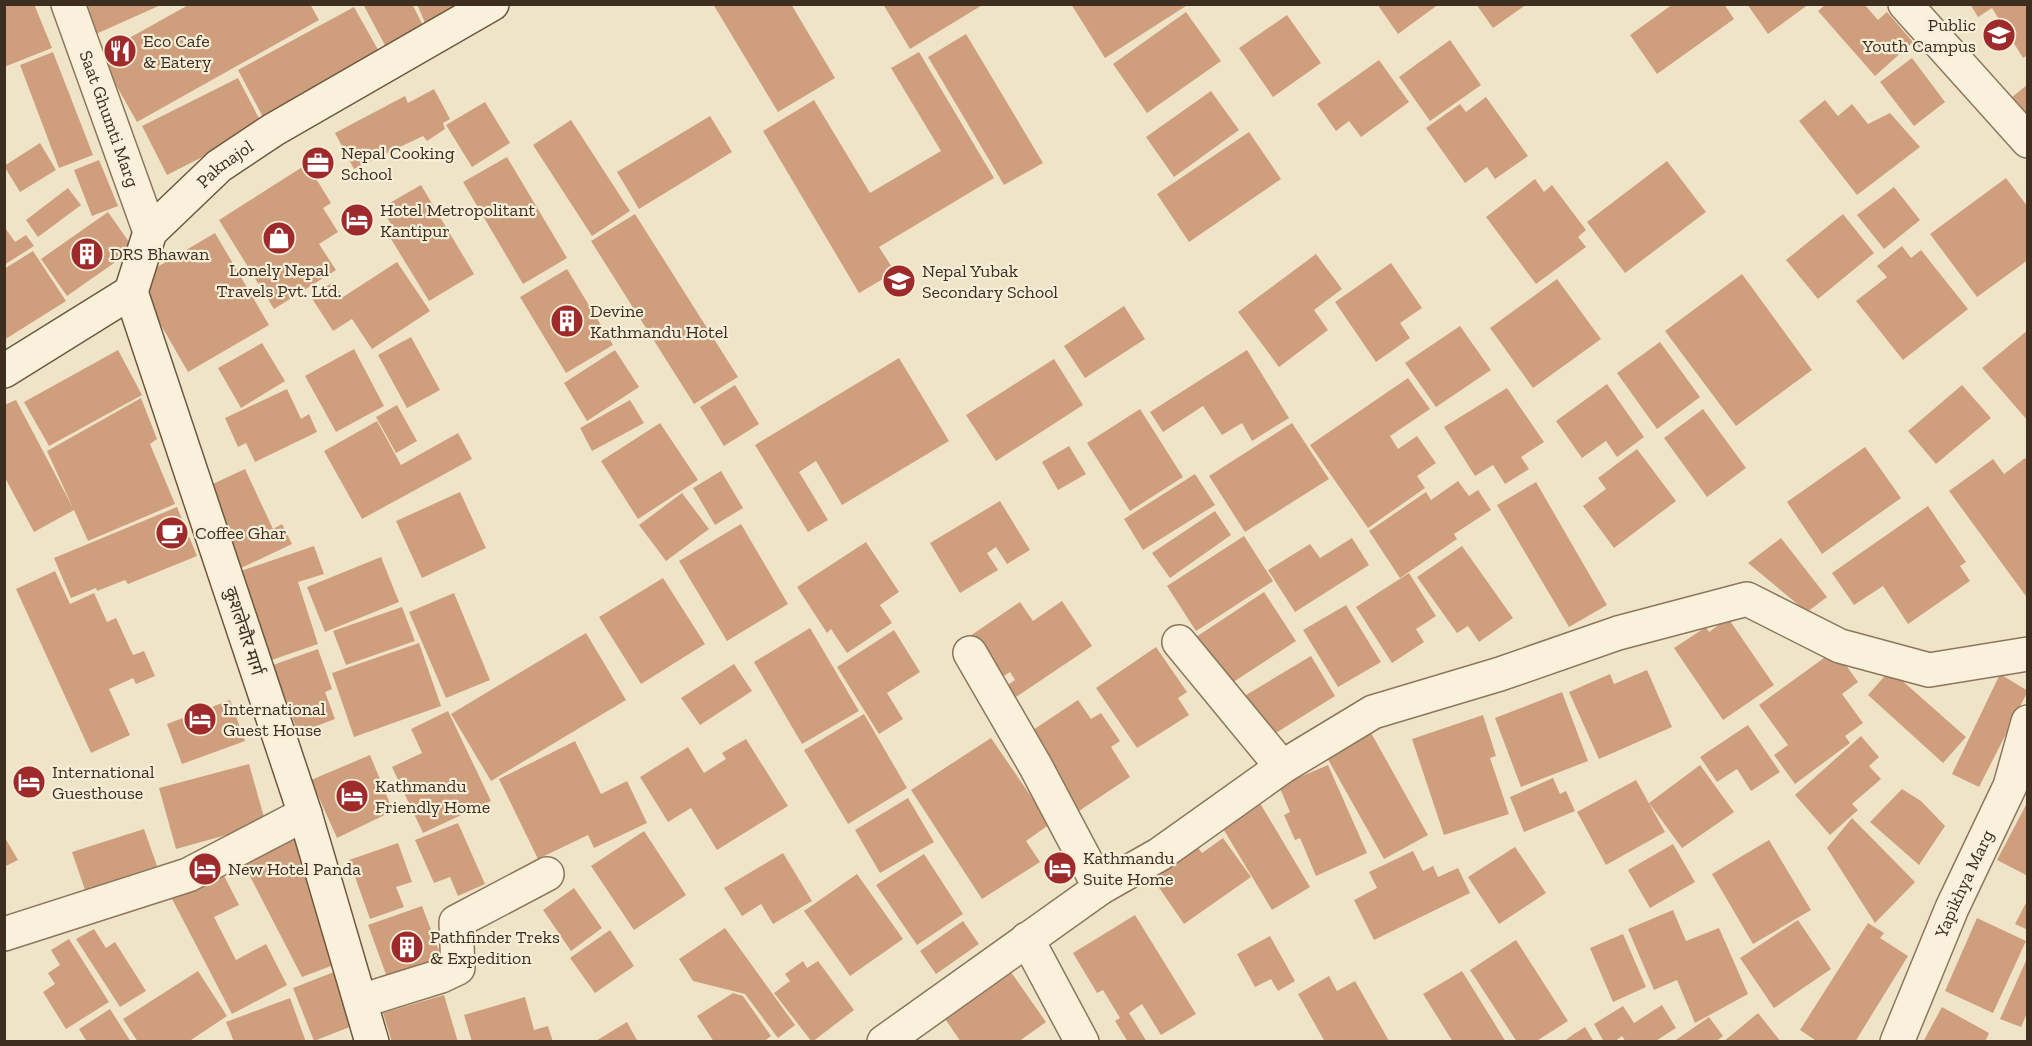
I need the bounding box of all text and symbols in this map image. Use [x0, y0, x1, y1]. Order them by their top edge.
place label: Public Youth Campus [1862, 14, 1976, 57]
school or university icon: Public Youth Campus [1981, 17, 2017, 53]
place label: Eco Cafe & Eatery [143, 30, 212, 73]
restaurant icon: Eco Cafe & Eatery [102, 33, 138, 69]
street label: Saat Ghumti Marg [75, 47, 144, 190]
street label: Paknajol [192, 135, 258, 193]
place label: Nepal Cooking School [341, 142, 455, 185]
office icon: Nepal Cooking School [300, 145, 336, 181]
place label: Hotel Metropolitant Kantipur [380, 199, 535, 242]
hotel icon: Hotel Metropolitant Kantipur [339, 202, 375, 238]
shop icon: Lonely Nepal Travels Pvt. Ltd. [261, 220, 297, 256]
building icon: DRS Bhawan [69, 236, 105, 272]
place label: DRS Bhawan [110, 243, 210, 265]
place label: Lonely Nepal Travels Pvt. Ltd. [217, 259, 341, 302]
place label: Nepal Yubak Secondary School [922, 260, 1058, 303]
school or university icon: Nepal Yubak Secondary School [881, 263, 917, 299]
place label: Devine Kathmandu Hotel [590, 300, 728, 343]
building icon: Devine Kathmandu Hotel [549, 303, 585, 339]
cafe icon: Coffee Ghar [154, 515, 190, 551]
place label: Coffee Ghar [195, 522, 287, 544]
street label: कुशलेचौर मार्ग [218, 584, 269, 679]
place label: International Guest House [223, 698, 326, 741]
hotel icon: International Guest House [182, 701, 218, 737]
place label: International Guesthouse [52, 761, 155, 804]
hotel icon: International Guesthouse [11, 764, 47, 800]
place label: Kathmandu Friendly Home [375, 775, 490, 818]
hotel icon: Kathmandu Friendly Home [334, 778, 370, 814]
street label: Yapikhya Marg [1930, 826, 1999, 942]
place label: Kathmandu Suite Home [1083, 847, 1175, 890]
hotel icon: Kathmandu Suite Home [1042, 850, 1078, 886]
hotel icon: New Hotel Panda [187, 851, 223, 887]
place label: New Hotel Panda [228, 858, 361, 880]
place label: Pathfinder Treks & Expedition [430, 926, 560, 969]
building icon: Pathfinder Treks & Expedition [389, 929, 425, 965]

